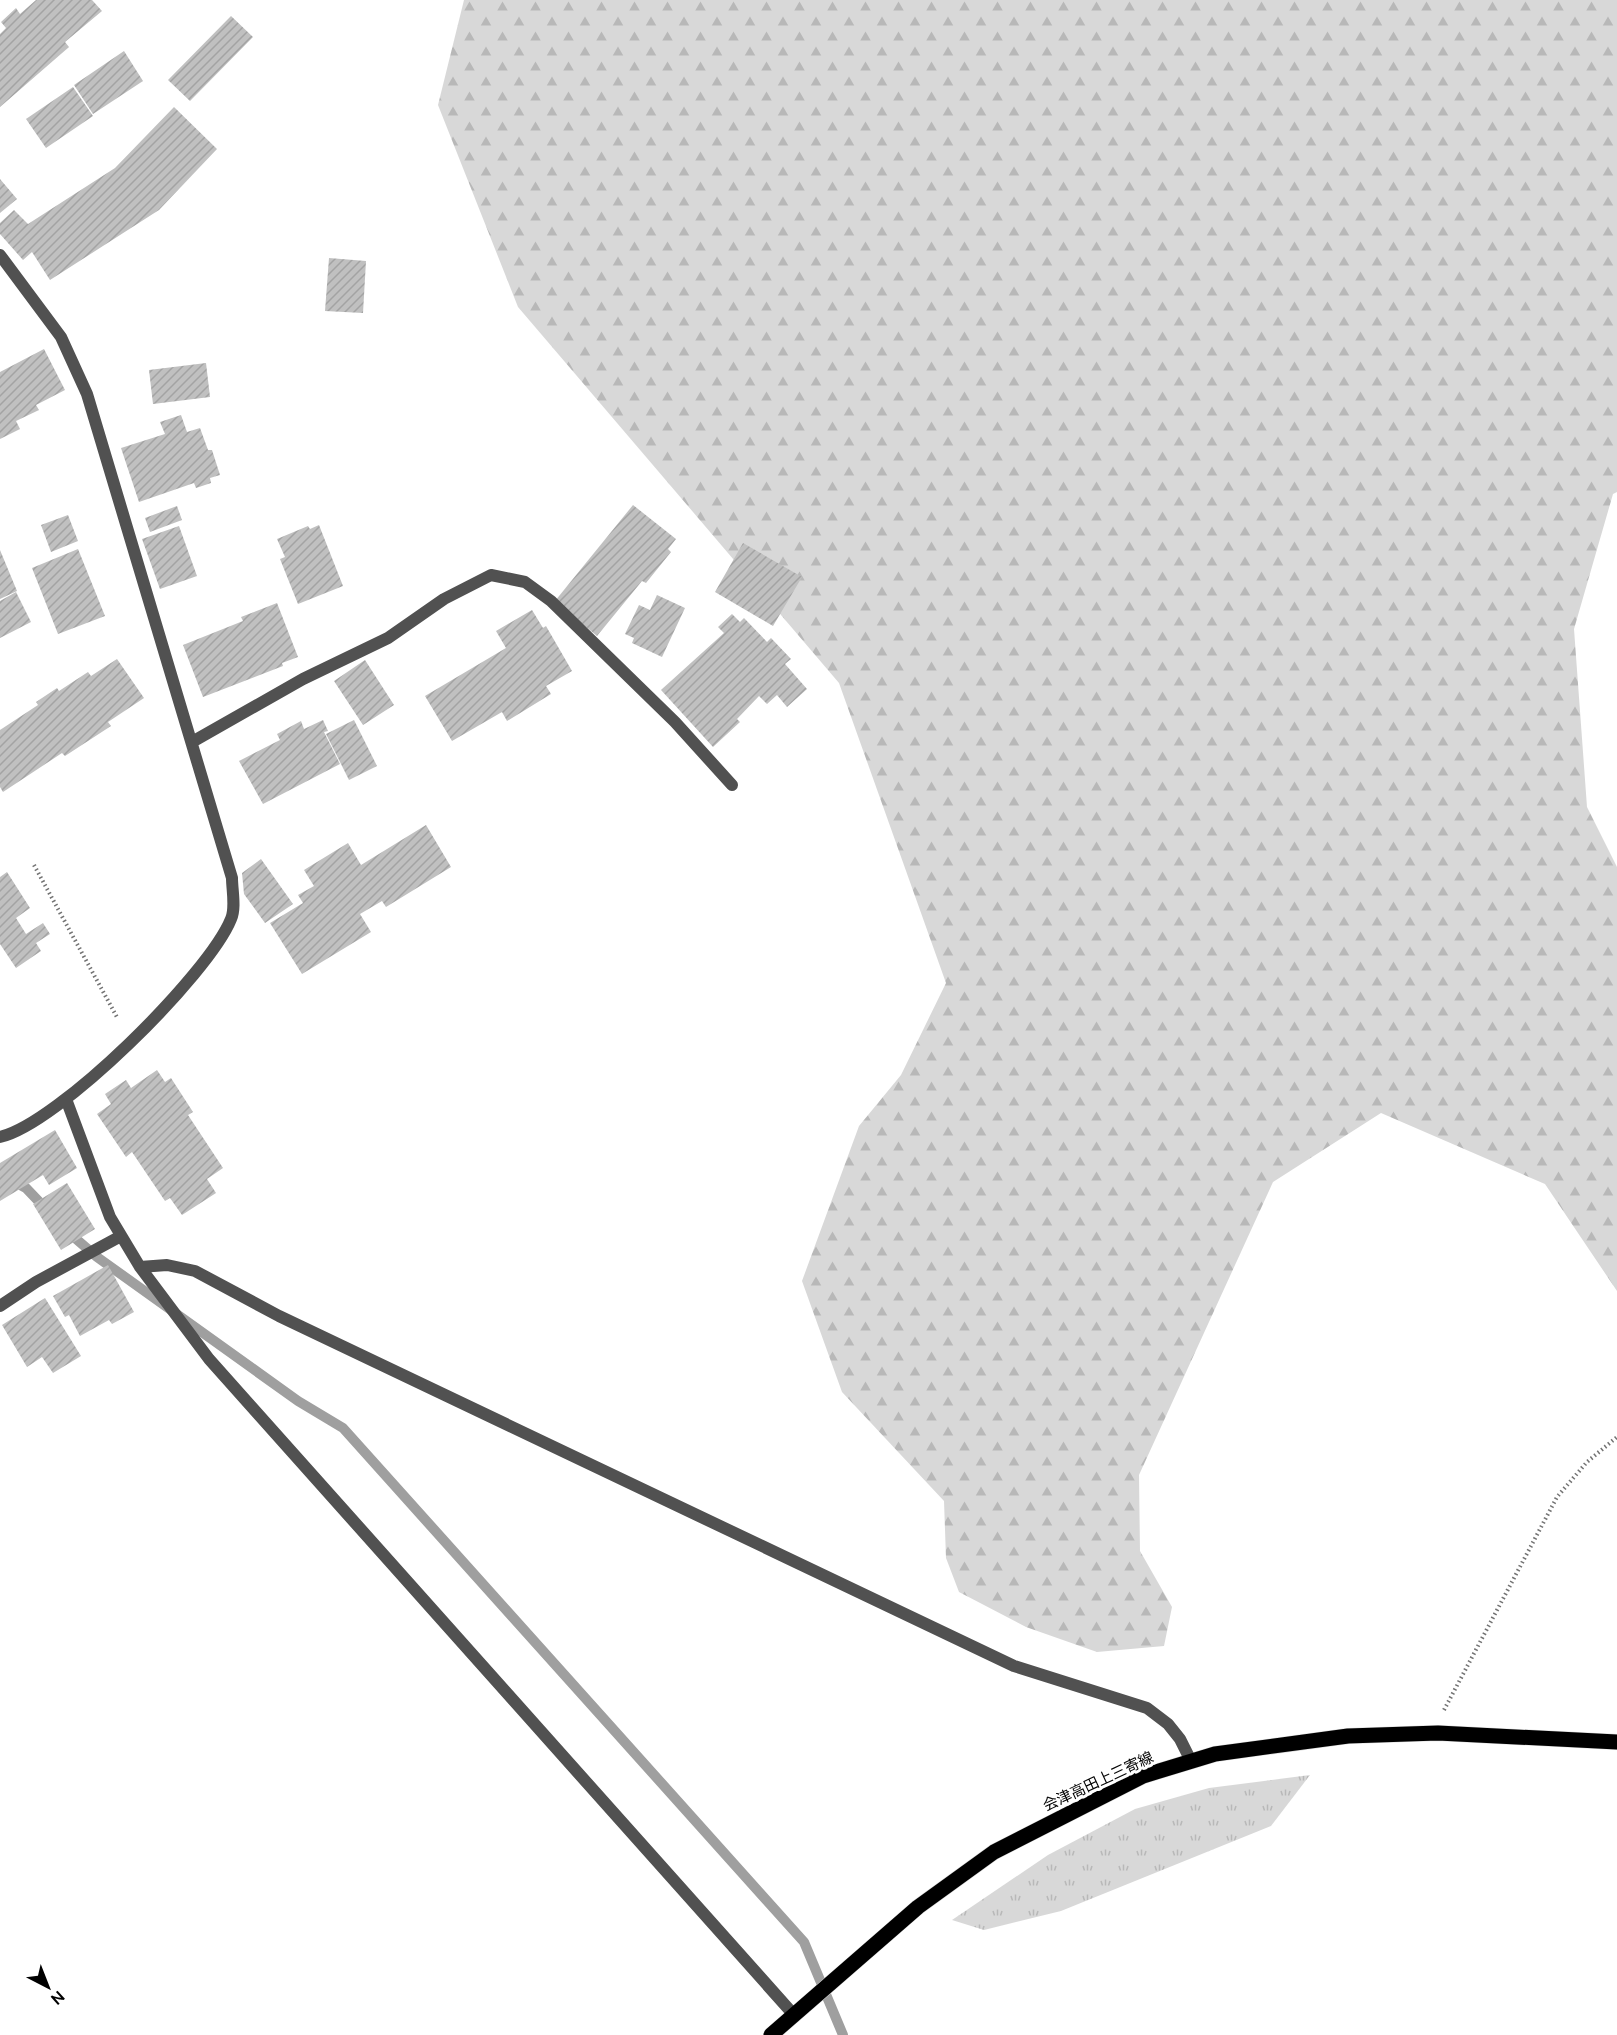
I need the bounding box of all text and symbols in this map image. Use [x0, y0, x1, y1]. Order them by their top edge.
street label: 会津高田上三寄線 [1040, 1748, 1156, 1814]
north arrow [18, 1957, 78, 2017]
text: N [48, 1987, 68, 2009]

